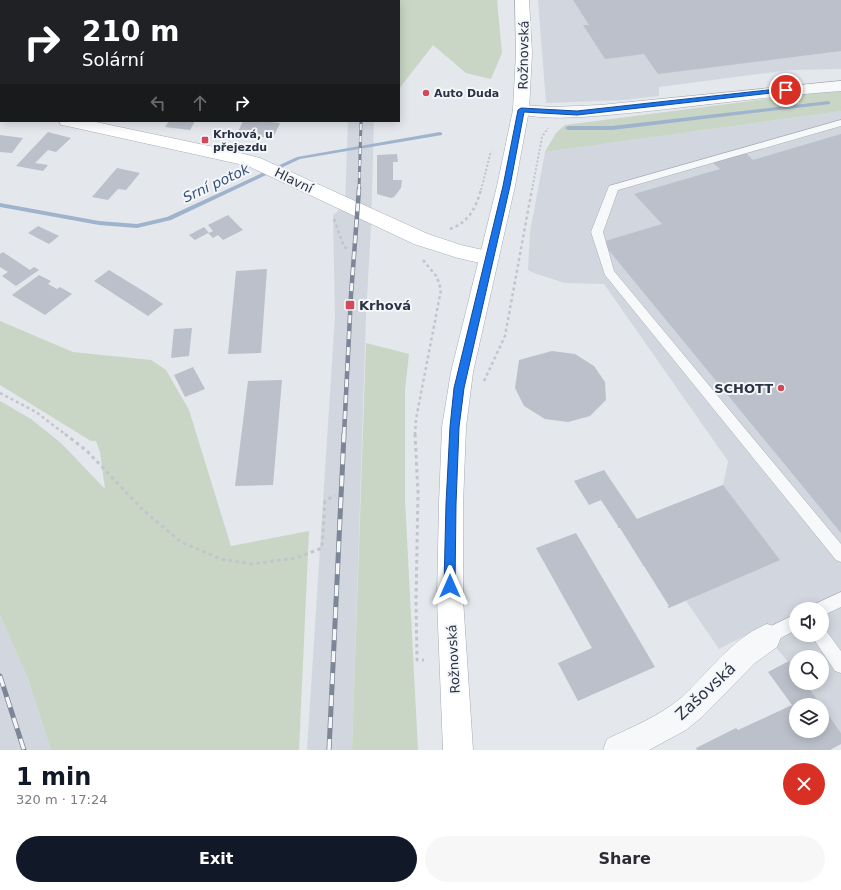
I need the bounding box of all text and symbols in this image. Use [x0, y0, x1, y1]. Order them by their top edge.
text: 210 m [82, 15, 179, 48]
icon: right [16, 16, 68, 68]
street label: Rožnovská [515, 20, 532, 90]
text: Solární [82, 49, 144, 70]
pin [769, 73, 803, 107]
icon: arrive [775, 79, 797, 101]
place label: Auto Duda [434, 87, 499, 100]
marker: Auto Duda [421, 88, 431, 98]
icon: left [147, 92, 169, 114]
icon: ahead [189, 92, 211, 114]
icon: right [231, 92, 253, 114]
place label: Krhová, u přejezdu [213, 128, 273, 154]
marker: Krhová, u přejezdu [200, 135, 210, 145]
water label: Srní potok [180, 160, 253, 205]
street label: Hlavní [272, 165, 316, 196]
place label: Krhová [359, 298, 411, 313]
marker: Krhová [344, 299, 356, 311]
place label: SCHOTT [714, 381, 773, 396]
marker: SCHOTT [776, 383, 786, 393]
position arrow [429, 565, 471, 607]
map controls [789, 602, 829, 738]
button: sound [789, 602, 829, 642]
street label: Rožnovská [444, 624, 463, 694]
button: search [789, 650, 829, 690]
street label: Zašovská [671, 659, 739, 724]
button: layers [789, 698, 829, 738]
text: 1 min [16, 763, 91, 791]
button: close [783, 763, 825, 805]
text: 320 m · 17:24 [16, 792, 107, 807]
button: Exit [16, 836, 417, 882]
button: Share [425, 836, 825, 882]

